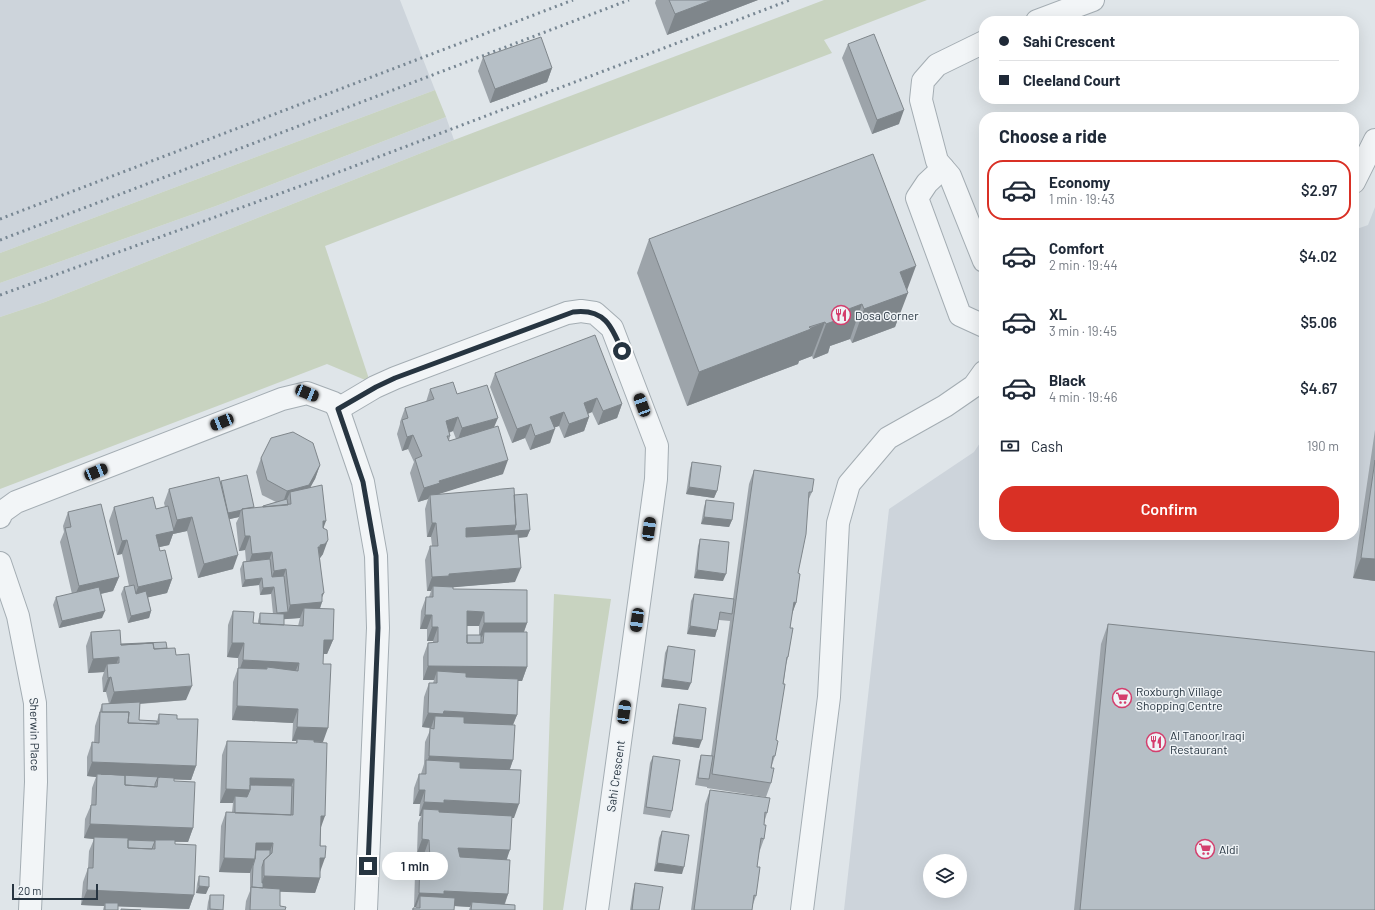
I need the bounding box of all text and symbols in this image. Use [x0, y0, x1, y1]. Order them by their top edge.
text: Sahi Crescent [1023, 32, 1115, 50]
text: Cleeland Court [1023, 71, 1121, 89]
text: Choose a ride [999, 125, 1107, 147]
icon: car [1001, 172, 1037, 208]
text: Economy [1049, 173, 1110, 191]
text: $2.97 [1301, 181, 1337, 199]
text: 1 min · 19:43 [1049, 191, 1115, 207]
icon: car [1001, 238, 1037, 274]
text: Comfort [1049, 239, 1104, 257]
text: $4.02 [1299, 247, 1337, 265]
text: 2 min · 19:44 [1049, 257, 1118, 273]
restaurant icon: Dosa Corner [830, 304, 852, 326]
icon: car [1001, 304, 1037, 340]
text: XL [1049, 305, 1067, 323]
place label: Dosa Corner [855, 308, 919, 322]
text: $5.06 [1300, 313, 1337, 331]
text: 3 min · 19:45 [1049, 323, 1117, 339]
route start [613, 342, 631, 360]
icon: car [1001, 370, 1037, 406]
text: Black [1049, 371, 1086, 389]
text: $4.67 [1300, 379, 1337, 397]
car [294, 383, 320, 403]
text: 4 min · 19:46 [1049, 389, 1117, 405]
car [632, 392, 652, 418]
car [209, 412, 235, 432]
icon: cash [999, 435, 1021, 457]
text: Cash [1031, 437, 1063, 455]
text: 190 m [1307, 438, 1339, 454]
car [83, 462, 109, 482]
button: Confirm [999, 486, 1339, 532]
car [641, 516, 657, 542]
car [629, 607, 645, 633]
place label: Roxburgh Village Shopping Centre [1136, 684, 1223, 712]
supermarket icon: Roxburgh Village Shopping Centre [1111, 687, 1133, 709]
street label: Sherwin Place [27, 696, 43, 771]
car [616, 699, 632, 725]
place label: Al Tanoor Iraqi Restaurant [1170, 728, 1245, 756]
restaurant icon: Al Tanoor Iraqi Restaurant [1145, 731, 1167, 753]
street label: Sahi Crescent [603, 739, 627, 813]
supermarket icon: Aldi [1194, 838, 1216, 860]
place label: Aldi [1219, 842, 1239, 856]
callout: 1 min [382, 852, 448, 880]
map controls [923, 854, 967, 898]
button: layers [923, 854, 967, 898]
route end [359, 857, 377, 875]
text: 1 min [401, 858, 429, 874]
scale bar [12, 882, 98, 901]
text: 20 m [18, 884, 41, 897]

